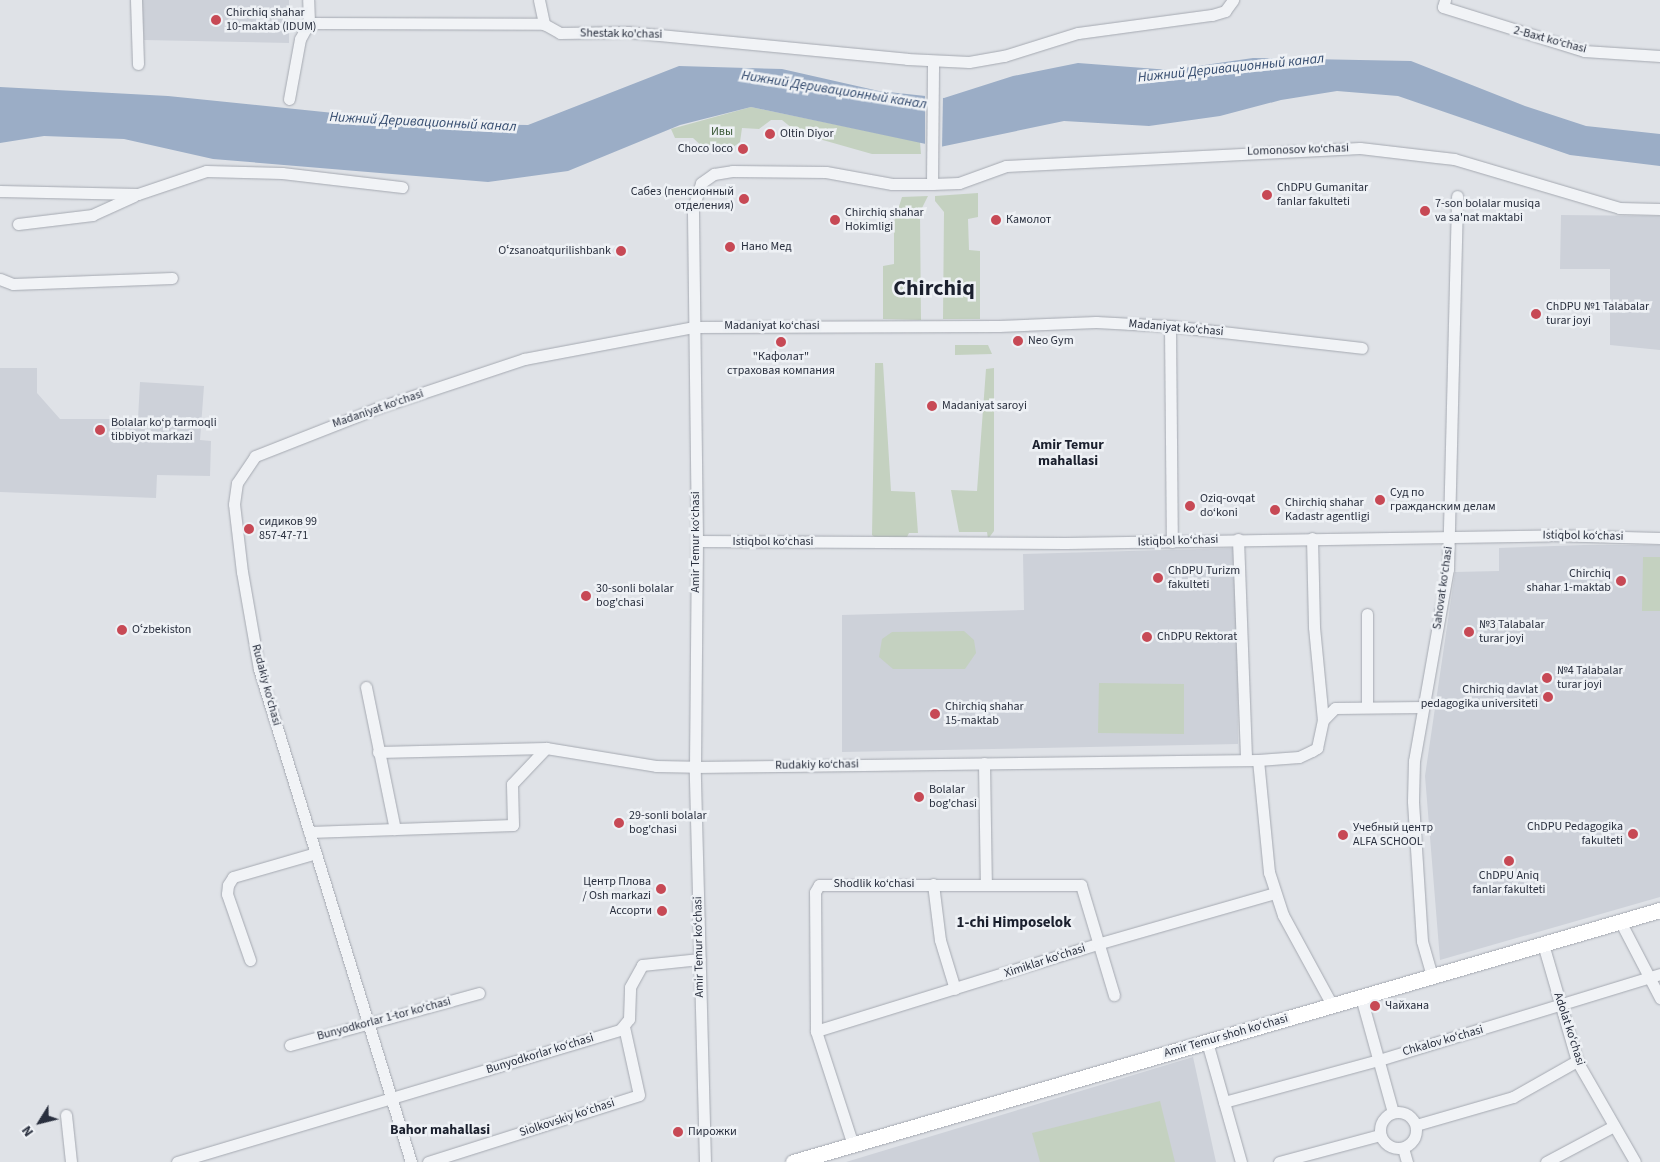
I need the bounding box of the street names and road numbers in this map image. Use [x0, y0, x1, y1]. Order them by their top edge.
street label: 2-Baxt ko‘chasi [1512, 23, 1588, 57]
street label: Shestak ko'chasi [580, 26, 662, 42]
street label: Lomonosov ko‘chasi [1247, 141, 1349, 159]
street label: Madaniyat ko‘chasi [1128, 317, 1224, 339]
street label: Madaniyat ko‘chasi [724, 319, 820, 333]
street label: Madaniyat ko‘chasi [331, 387, 425, 431]
street label: Amir Temur ko‘chasi [689, 491, 703, 593]
street label: Istiqbol ko‘chasi [1542, 528, 1624, 544]
street label: Istiqbol ko‘chasi [1137, 532, 1219, 550]
street label: Istiqbol ko‘chasi [733, 535, 813, 549]
street label: Sahovat ko‘chasi [1430, 545, 1456, 631]
street label: Rudakiy ko‘chasi [248, 643, 284, 727]
street label: Rudakiy ko‘chasi [775, 757, 859, 773]
street label: Shodlik ko‘chasi [833, 877, 915, 891]
street label: Amir Temur ko‘chasi [691, 896, 707, 998]
street label: Ximiklar ko‘chasi [1003, 941, 1087, 981]
street label: Adolat ko‘chasi [1550, 991, 1588, 1067]
street label: Bunyodkorlar 1-tor ko‘chasi [316, 994, 452, 1044]
street label: Amir Temur shoh ko‘chasi [1162, 1011, 1290, 1061]
street label: Chkalov ko‘chasi [1401, 1023, 1485, 1059]
street label: Bunyodkorlar ko‘chasi [485, 1031, 595, 1077]
street label: Siolkovskiy ko‘chasi [518, 1096, 616, 1140]

